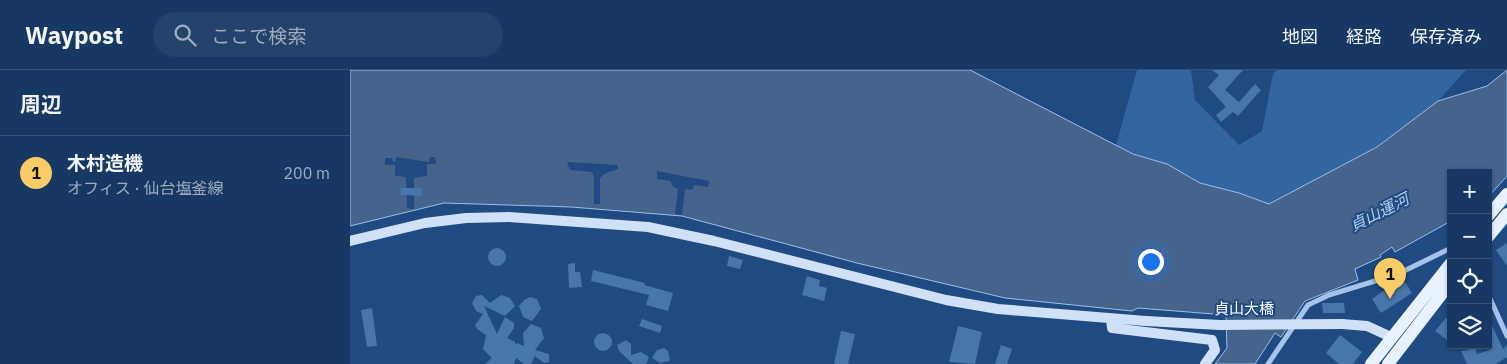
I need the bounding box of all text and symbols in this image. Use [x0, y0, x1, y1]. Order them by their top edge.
search box [153, 12, 503, 57]
text: Waypost [25, 19, 123, 51]
icon: search [171, 21, 199, 49]
text: ここで検索 [211, 24, 306, 48]
text: 地図 [1282, 25, 1318, 48]
text: 経路 [1346, 25, 1382, 48]
text: 保存済み [1410, 25, 1482, 48]
text: 周辺 [20, 90, 62, 118]
text: 木村造機 [67, 151, 143, 175]
text: 1 [31, 163, 41, 183]
text: 200 m [283, 163, 330, 183]
map controls [1447, 169, 1492, 349]
button: + [1447, 169, 1492, 214]
text: オフィス · 仙台塩釜線 [67, 178, 223, 198]
water label: 貞山運河 [1346, 187, 1415, 235]
button: − [1447, 214, 1492, 259]
your location [1138, 249, 1164, 275]
pin: 1 [1374, 258, 1406, 299]
button: locate [1447, 259, 1492, 304]
street label: 貞山大橋 [1214, 299, 1274, 318]
button: layers [1447, 304, 1492, 349]

